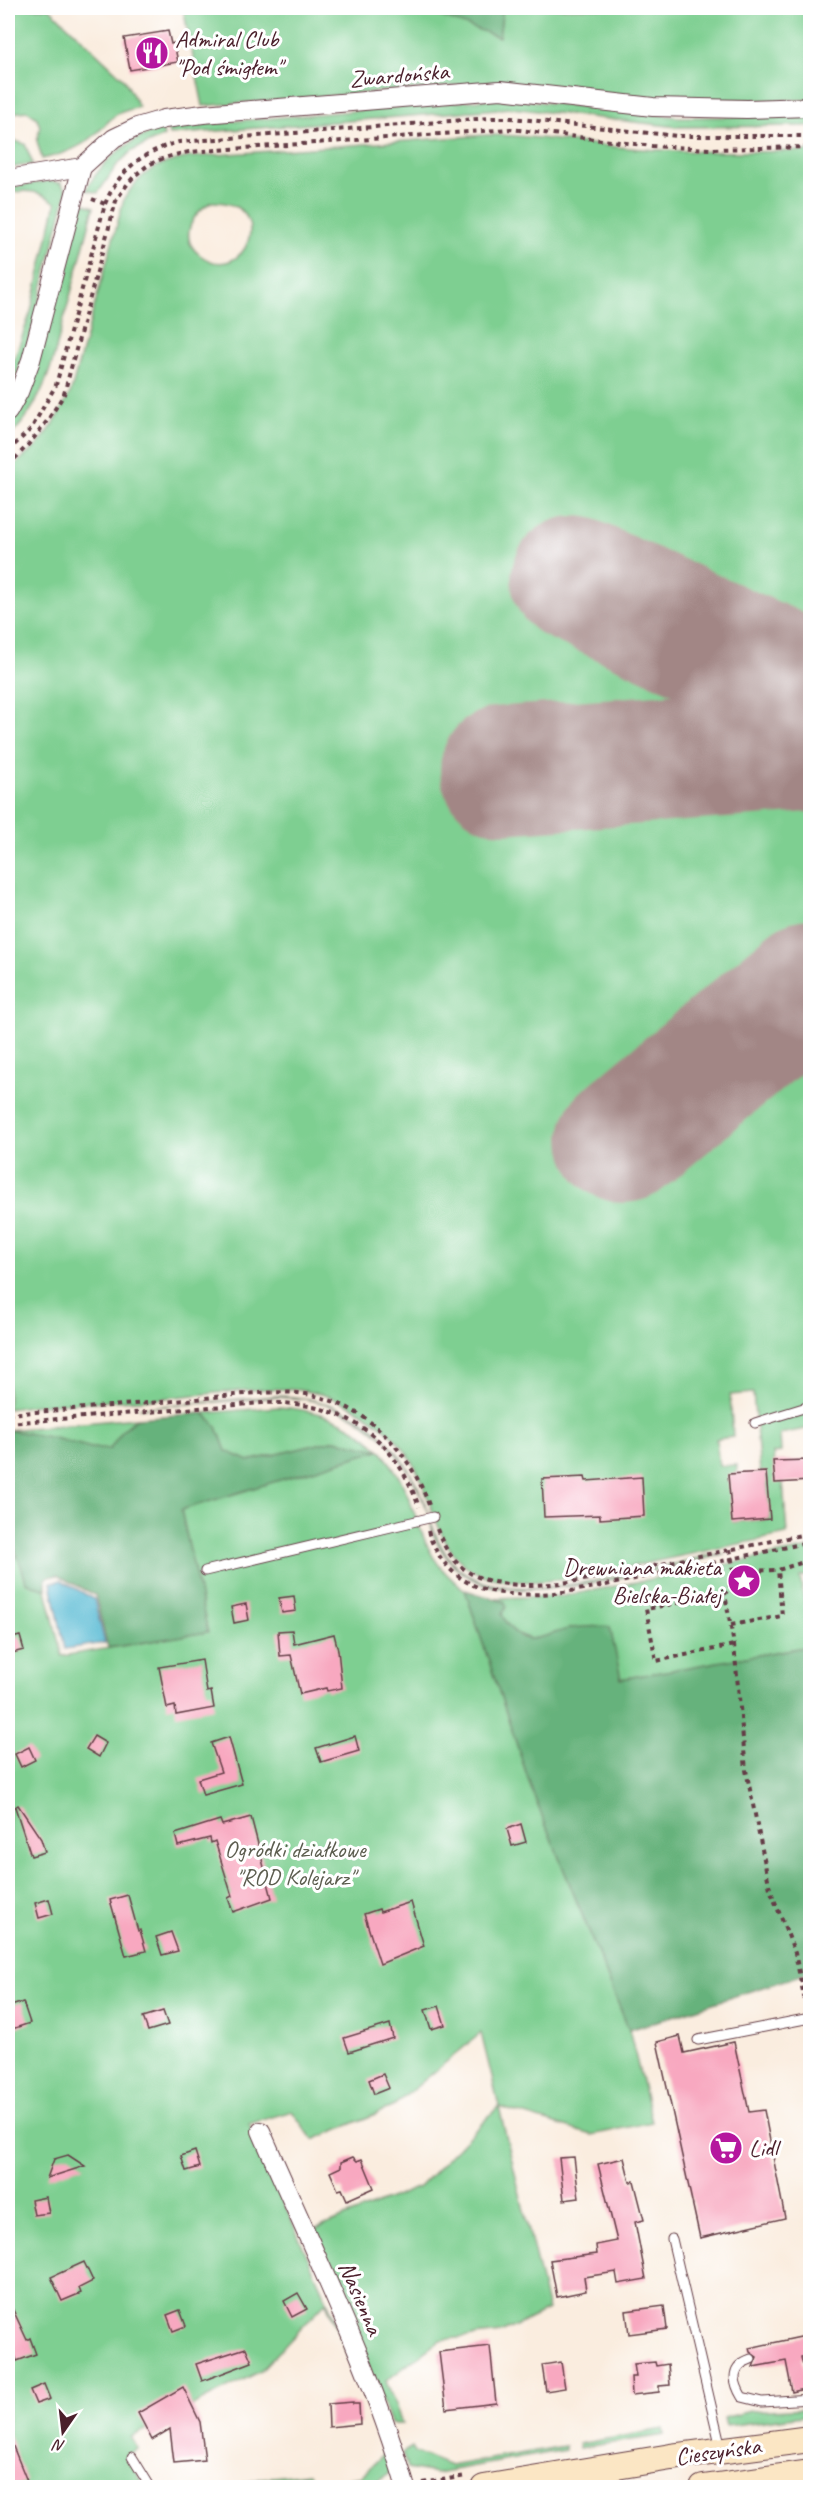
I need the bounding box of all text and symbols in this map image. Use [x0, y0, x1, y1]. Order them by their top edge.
place label: Admiral Club "Pod śmigłem" [175, 24, 287, 82]
restaurant icon: Admiral Club "Pod śmigłem" [134, 35, 170, 71]
street label: Zwardońska [348, 56, 451, 94]
place label: Drewniana makieta Bielska-Białej [563, 1552, 724, 1610]
place icon: Drewniana makieta Bielska-Białej [726, 1563, 762, 1599]
park label: Ogródki działkowe "ROD Kolejarz" [225, 1834, 368, 1892]
supermarket icon: Lidl [708, 2130, 744, 2166]
place label: Lidl [749, 2133, 781, 2163]
street label: Nasienna [332, 2256, 391, 2341]
north arrow [33, 2402, 93, 2462]
street label: Cieszyńska [673, 2430, 764, 2472]
text: N [49, 2434, 67, 2456]

